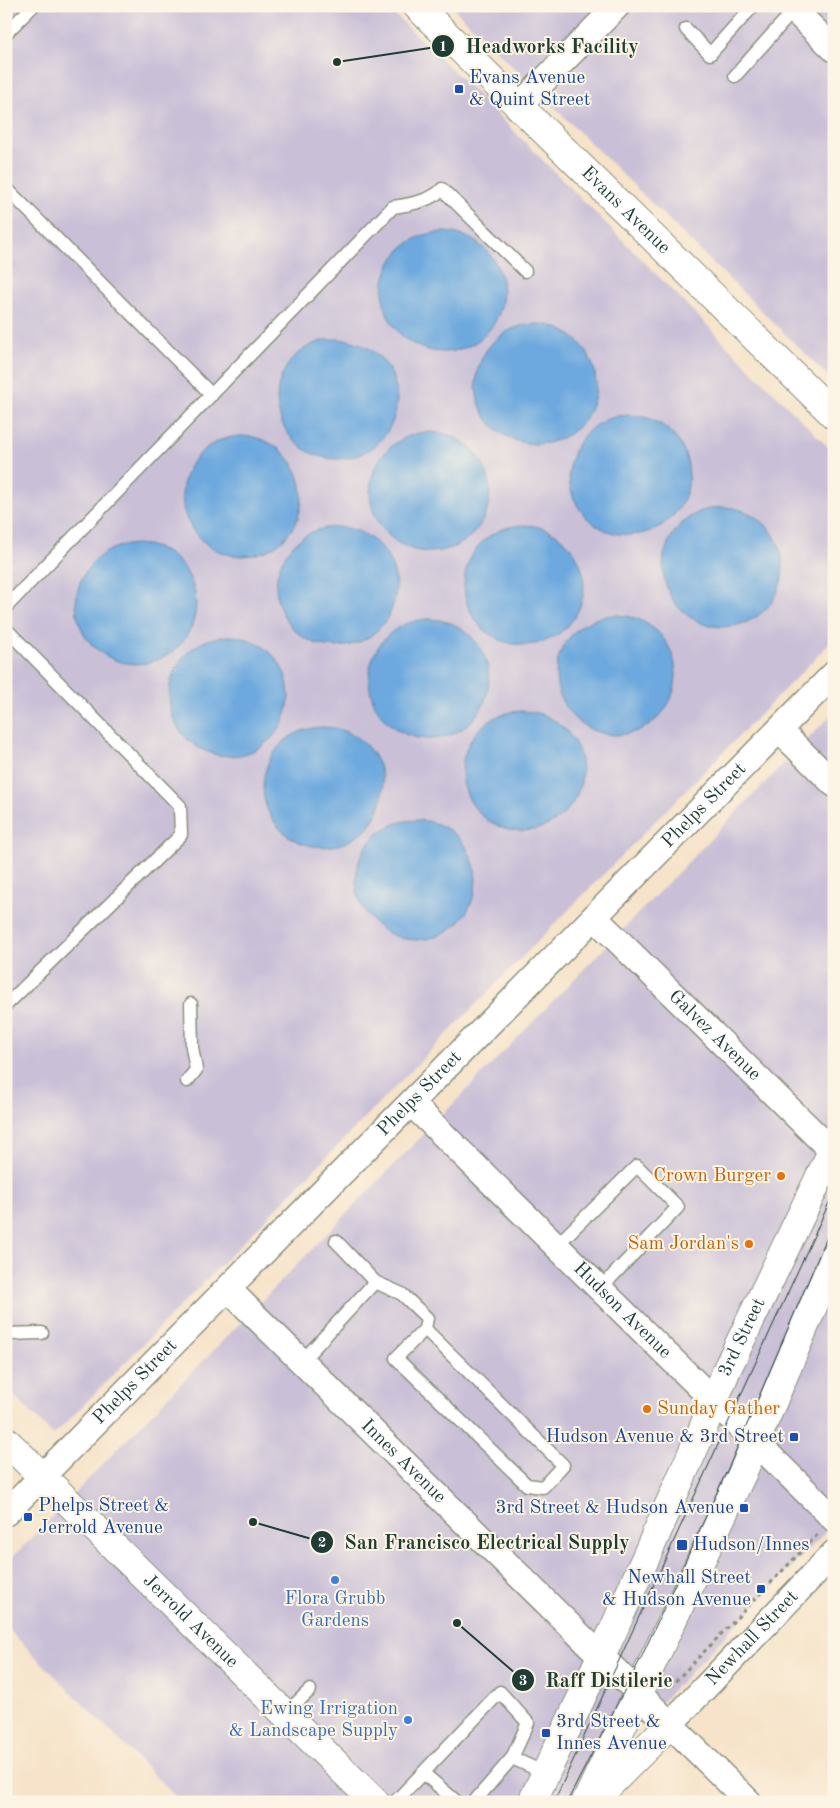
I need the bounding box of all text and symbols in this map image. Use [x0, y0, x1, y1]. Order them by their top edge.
callout: Headworks Facility [431, 29, 649, 64]
text: Headworks Facility [465, 38, 639, 58]
text: 1 [439, 40, 447, 55]
place label: Evans Avenue & Quint Street [469, 69, 590, 110]
marker: Evans Avenue & Quint Street [453, 83, 465, 95]
street label: Evans Avenue [577, 163, 674, 258]
street label: Phelps Street [658, 759, 750, 852]
street label: Galvez Avenue [665, 987, 764, 1084]
street label: Phelps Street [374, 1048, 465, 1140]
place label: Crown Burger [653, 1167, 771, 1186]
marker: Crown Burger [775, 1170, 787, 1182]
place label: Sam Jordan's [628, 1235, 739, 1254]
marker: Sam Jordan's [743, 1238, 755, 1250]
street label: Hudson Avenue [569, 1259, 675, 1362]
street label: 3rd Street [715, 1295, 769, 1379]
street label: Phelps Street [90, 1336, 181, 1428]
place label: Sunday Gather [657, 1400, 780, 1419]
marker: Sunday Gather [641, 1403, 653, 1415]
street label: Innes Avenue [357, 1416, 449, 1507]
place label: Hudson Avenue & 3rd Street [545, 1428, 784, 1447]
marker: Hudson Avenue & 3rd Street [788, 1431, 800, 1443]
place label: Phelps Street & Jerrold Avenue [38, 1497, 169, 1538]
place label: 3rd Street & Hudson Avenue [495, 1499, 734, 1518]
marker: 3rd Street & Hudson Avenue [738, 1502, 750, 1514]
marker: Phelps Street & Jerrold Avenue [22, 1511, 34, 1523]
callout: San Francisco Electrical Supply [310, 1524, 640, 1559]
text: San Francisco Electrical Supply [344, 1534, 630, 1554]
text: 2 [318, 1536, 326, 1551]
place label: Hudson/Innes [693, 1536, 810, 1555]
marker: Hudson/Innes [675, 1538, 689, 1552]
place label: Newhall Street & Hudson Avenue [602, 1569, 751, 1610]
street label: Jerrold Avenue [139, 1571, 242, 1672]
marker: Flora Grubb Gardens [329, 1574, 341, 1586]
marker: Newhall Street & Hudson Avenue [755, 1583, 767, 1595]
street label: Newhall Street [703, 1587, 802, 1689]
place label: Flora Grubb Gardens [285, 1590, 385, 1631]
callout: Raff Distilerie [510, 1663, 683, 1698]
text: Raff Distilerie [545, 1672, 673, 1692]
text: 3 [519, 1674, 527, 1689]
place label: Ewing Irrigation & Landscape Supply [229, 1700, 398, 1741]
place label: 3rd Street & Innes Avenue [556, 1713, 667, 1754]
marker: Ewing Irrigation & Landscape Supply [402, 1714, 414, 1726]
marker: 3rd Street & Innes Avenue [540, 1727, 552, 1739]

